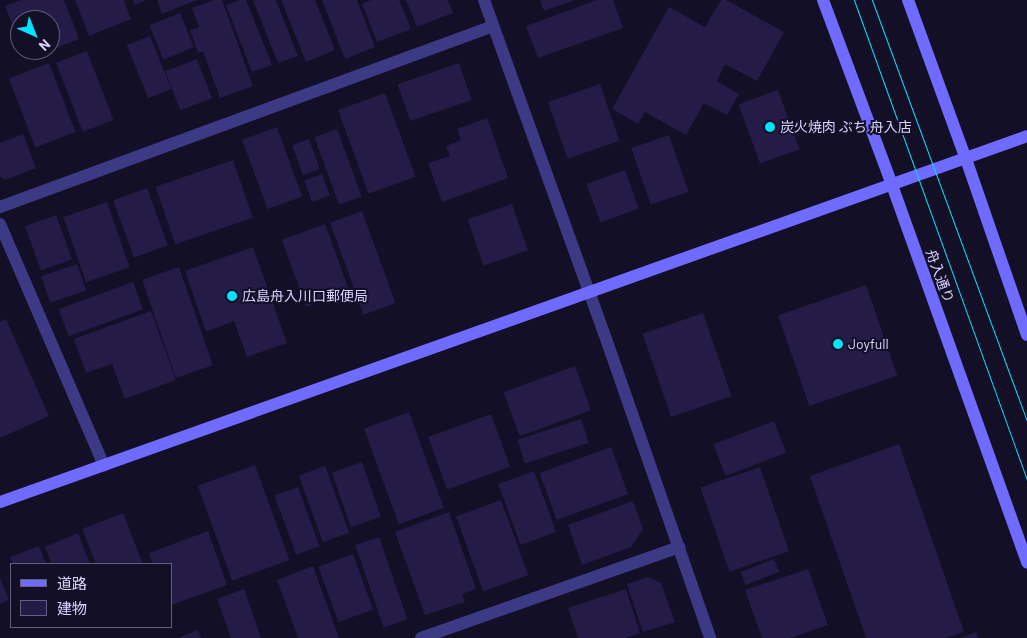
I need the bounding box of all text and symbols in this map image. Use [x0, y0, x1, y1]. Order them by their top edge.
north arrow [10, 10, 60, 60]
text: N [36, 36, 54, 55]
place label: 炭火焼肉 ぶち 舟入店 [780, 119, 912, 135]
marker: 炭火焼肉 ぶち 舟入店 [764, 121, 776, 133]
street label: 舟入通り [923, 247, 957, 305]
place label: 広島舟入川口郵便局 [242, 288, 368, 304]
marker: 広島舟入川口郵便局 [226, 290, 238, 302]
place label: Joyfull [848, 336, 889, 352]
marker: Joyfull [832, 338, 844, 350]
legend [10, 563, 172, 628]
text: 道路 [57, 574, 87, 592]
text: 建物 [57, 599, 87, 617]

